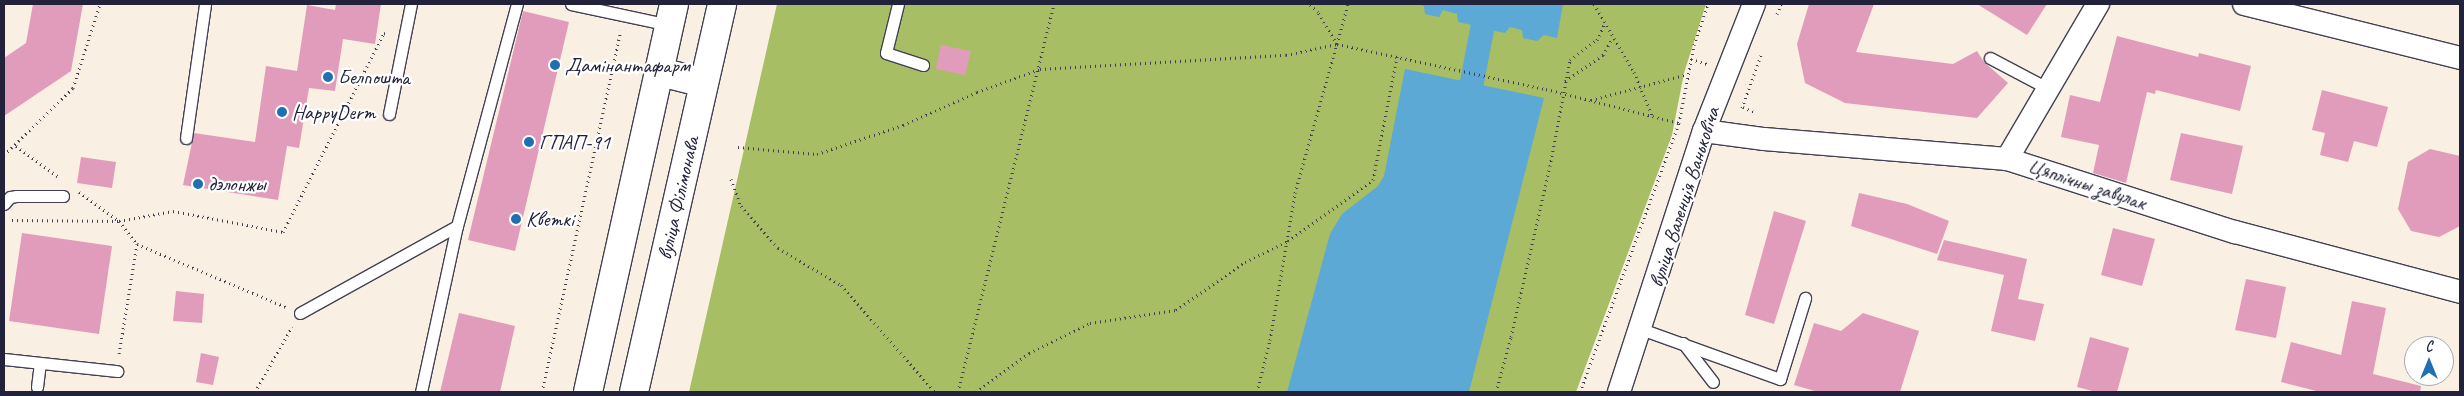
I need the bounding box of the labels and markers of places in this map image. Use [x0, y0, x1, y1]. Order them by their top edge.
place label: Дамінантафарм [565, 52, 690, 78]
marker: Дамінантафарм [549, 59, 561, 71]
place label: Белпошта [338, 64, 410, 90]
marker: Белпошта [322, 71, 334, 83]
place label: HappyDerm [292, 99, 375, 125]
marker: HappyDerm [276, 106, 288, 118]
place label: ГПАП-91 [539, 129, 610, 155]
marker: ГПАП-91 [523, 136, 535, 148]
place label: дэлонжы [208, 171, 265, 197]
marker: дэлонжы [192, 178, 204, 190]
place label: Кветкі [526, 206, 574, 232]
marker: Кветкі [510, 213, 522, 225]

